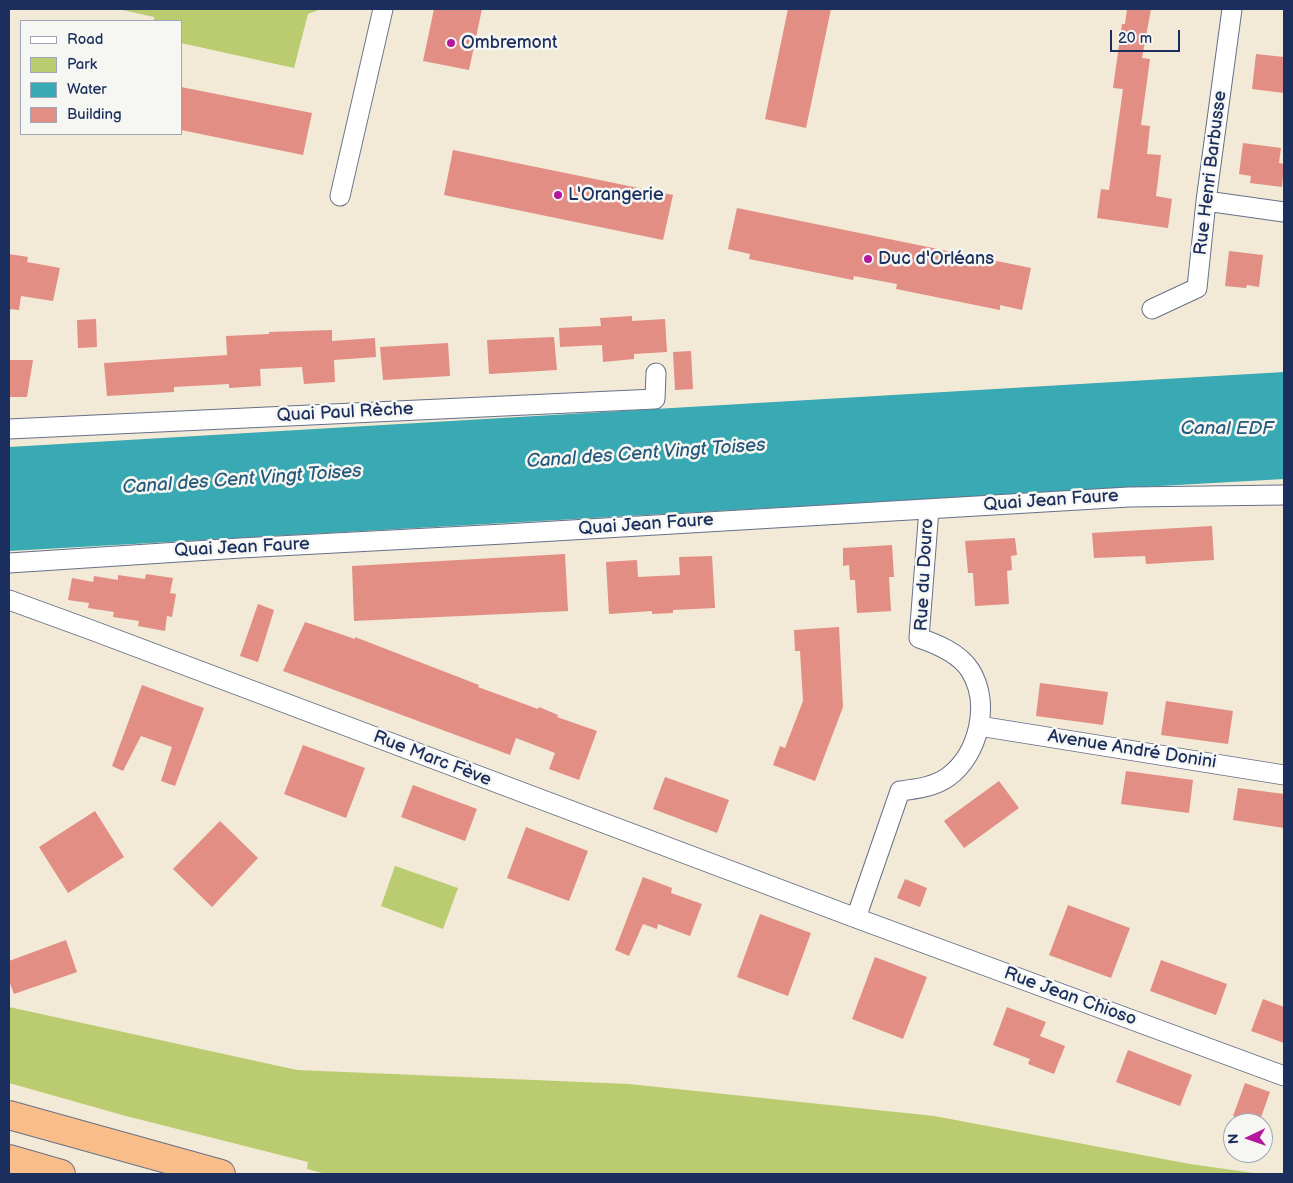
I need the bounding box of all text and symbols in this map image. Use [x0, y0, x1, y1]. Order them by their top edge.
legend [20, 20, 182, 135]
scale bar [1113, 20, 1183, 52]
text: 20 m [1118, 29, 1152, 48]
text: Road [67, 30, 103, 49]
place label: Ombremont [461, 32, 557, 54]
marker: Ombremont [445, 37, 457, 49]
text: Park [67, 55, 97, 74]
text: Water [67, 80, 107, 99]
street label: Rue Henri Barbusse [1190, 90, 1232, 256]
text: Building [67, 105, 122, 124]
place label: L'Orangerie [568, 184, 664, 206]
marker: L'Orangerie [552, 189, 564, 201]
place label: Duc d'Orléans [878, 248, 994, 270]
marker: Duc d'Orléans [862, 253, 874, 265]
street label: Quai Paul Rèche [276, 399, 414, 427]
water label: Canal EDF [1181, 418, 1273, 440]
water label: Canal des Cent Vingt Toises [526, 434, 766, 474]
water label: Canal des Cent Vingt Toises [122, 460, 362, 500]
street label: Quai Jean Faure [983, 486, 1119, 516]
street label: Quai Jean Faure [578, 510, 714, 540]
street label: Rue du Douro [911, 518, 939, 632]
street label: Quai Jean Faure [174, 534, 310, 562]
street label: Avenue André Donini [1046, 726, 1218, 774]
street label: Rue Marc Fève [370, 727, 494, 791]
street label: Rue Jean Chioso [1001, 963, 1139, 1031]
north arrow [1223, 1113, 1273, 1163]
text: N [1225, 1133, 1242, 1144]

